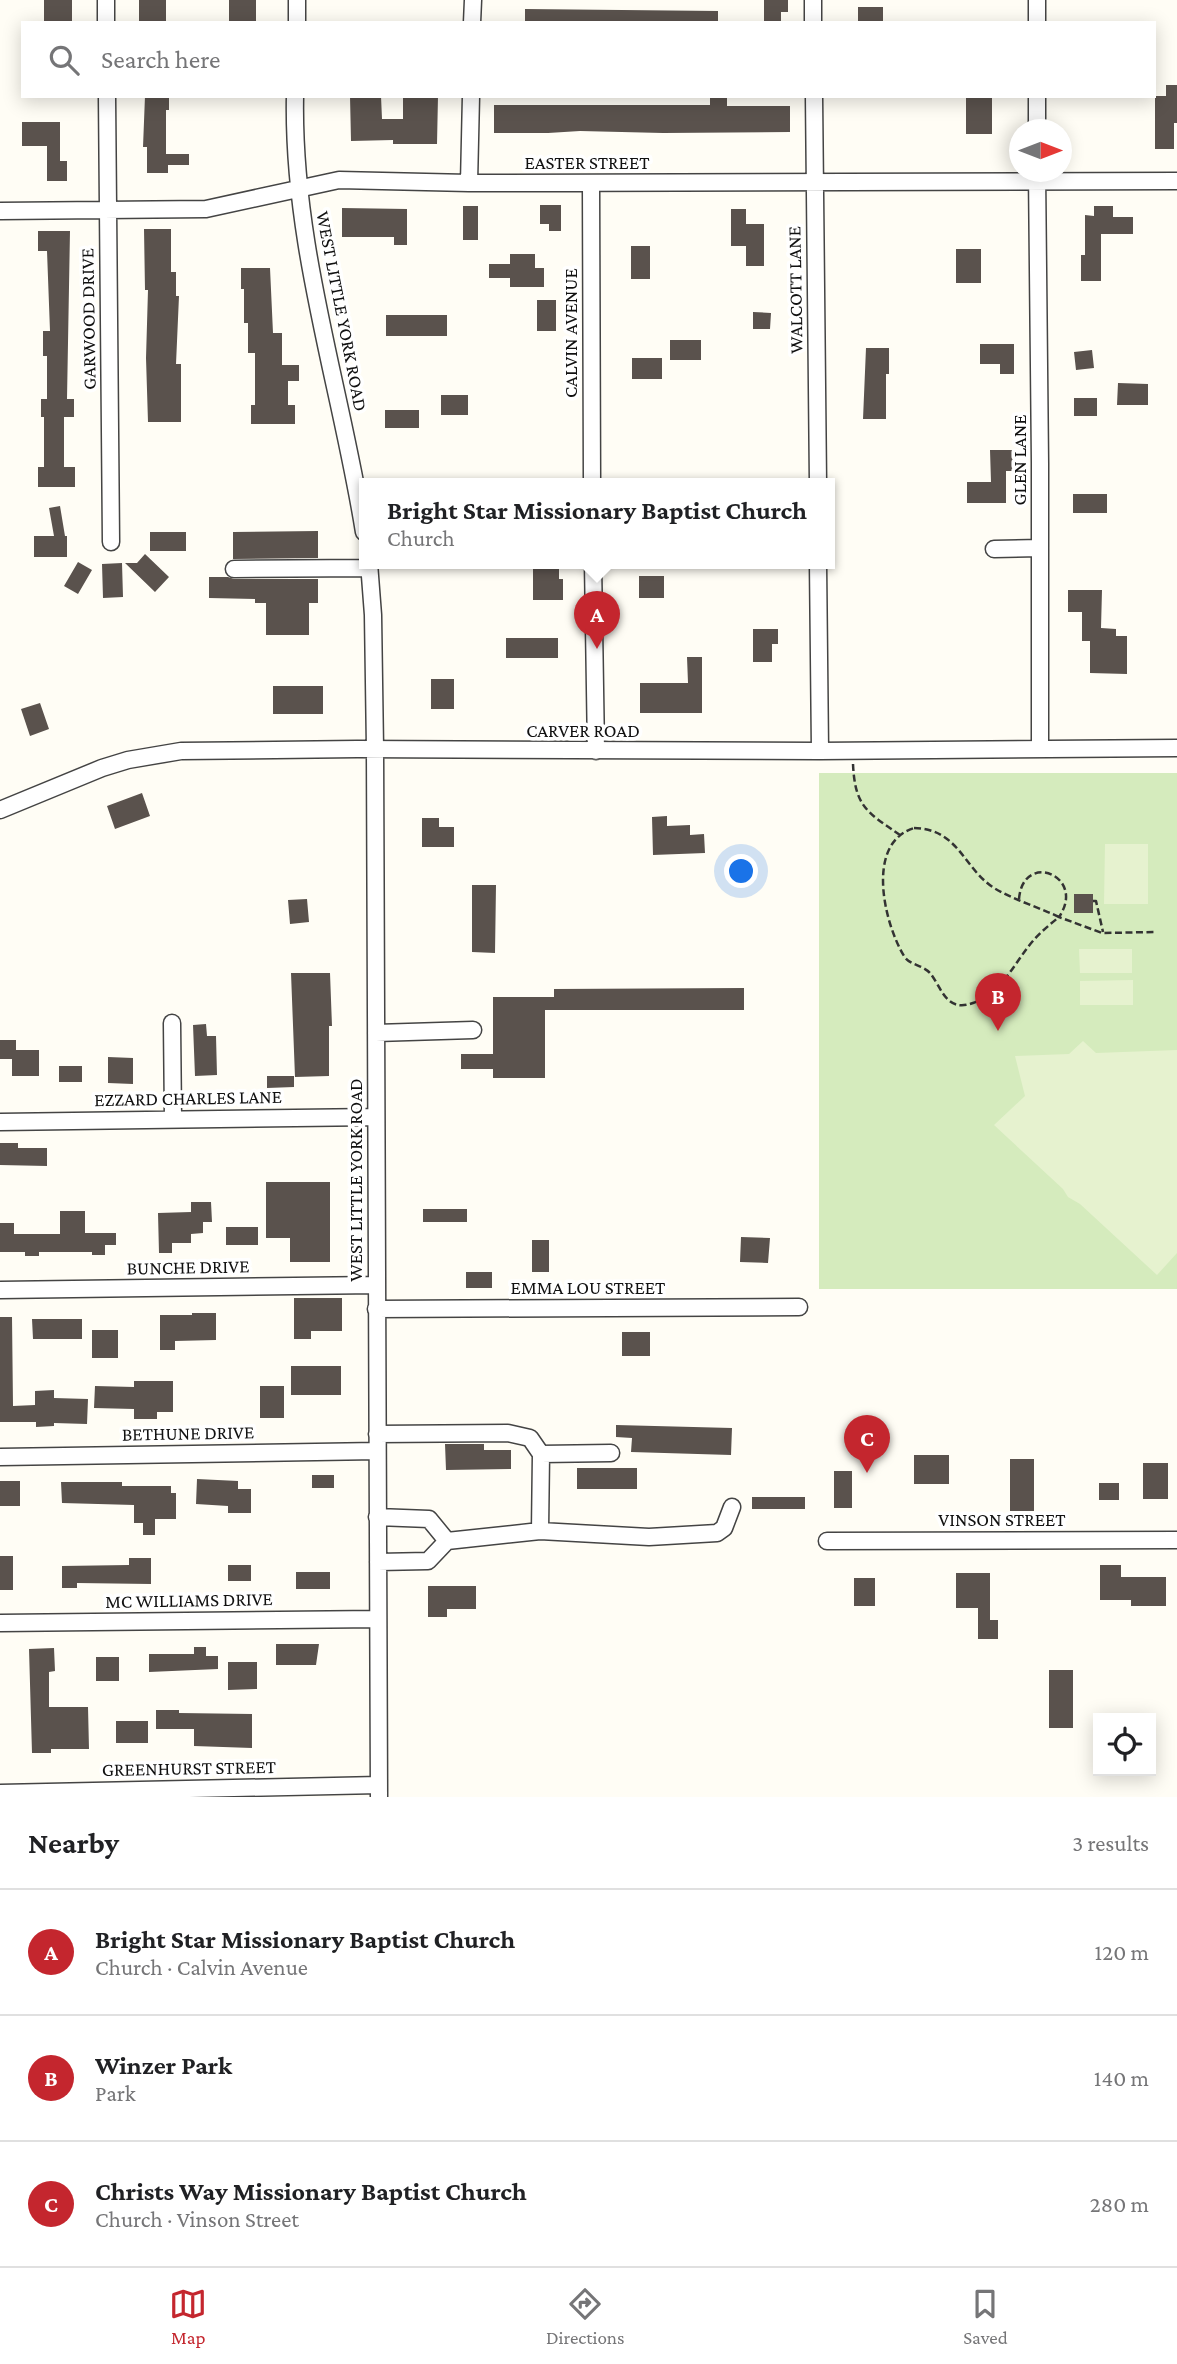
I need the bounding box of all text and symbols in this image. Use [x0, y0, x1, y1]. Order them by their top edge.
search box [21, 21, 1156, 98]
icon: search [45, 41, 83, 79]
text: Search here [101, 45, 220, 74]
north arrow [1009, 119, 1072, 182]
street label: EASTER STREET [524, 152, 650, 173]
street label: WEST LITTLE YORK ROAD [312, 209, 372, 413]
street label: WALCOTT LANE [783, 226, 807, 354]
street label: GARWOOD DRIVE [76, 248, 100, 390]
street label: CALVIN AVENUE [560, 268, 581, 398]
street label: GLEN LANE [1009, 415, 1030, 506]
popup [359, 478, 835, 569]
text: Bright Star Missionary Baptist Church [387, 496, 807, 525]
text: Church [387, 525, 455, 551]
pin: A [574, 591, 620, 649]
street label: CARVER ROAD [526, 720, 640, 741]
your location [724, 854, 758, 888]
pin: B [975, 973, 1021, 1031]
street label: WEST LITTLE YORK ROAD [345, 1078, 366, 1282]
street label: EZZARD CHARLES LANE [94, 1086, 282, 1110]
street label: BUNCHE DRIVE [126, 1255, 250, 1279]
street label: EMMA LOU STREET [511, 1277, 666, 1298]
pin: C [844, 1415, 890, 1473]
street label: BETHUNE DRIVE [122, 1421, 254, 1445]
street label: VINSON STREET [938, 1509, 1066, 1530]
street label: MC WILLIAMS DRIVE [105, 1588, 273, 1612]
map controls [1093, 1713, 1156, 1776]
button: locate [1093, 1713, 1156, 1776]
street label: GREENHURST STREET [102, 1756, 277, 1780]
text: Nearby [28, 1826, 119, 1859]
text: 3 results [1072, 1830, 1149, 1856]
text: Bright Star Missionary Baptist Church [95, 1925, 515, 1954]
text: A [44, 1939, 58, 1965]
text: 120 m [1095, 1939, 1149, 1965]
text: Church · Calvin Avenue [95, 1954, 308, 1980]
text: Winzer Park [95, 2051, 232, 2080]
text: B [44, 2065, 58, 2091]
text: 140 m [1094, 2065, 1149, 2091]
text: Park [95, 2080, 136, 2106]
text: Christs Way Missionary Baptist Church [95, 2177, 527, 2206]
text: C [44, 2191, 58, 2217]
text: 280 m [1090, 2191, 1149, 2217]
text: Church · Vinson Street [95, 2206, 299, 2232]
tab: Map [169, 2285, 207, 2348]
tab: Directions [546, 2285, 625, 2348]
tab: Saved [963, 2285, 1008, 2348]

